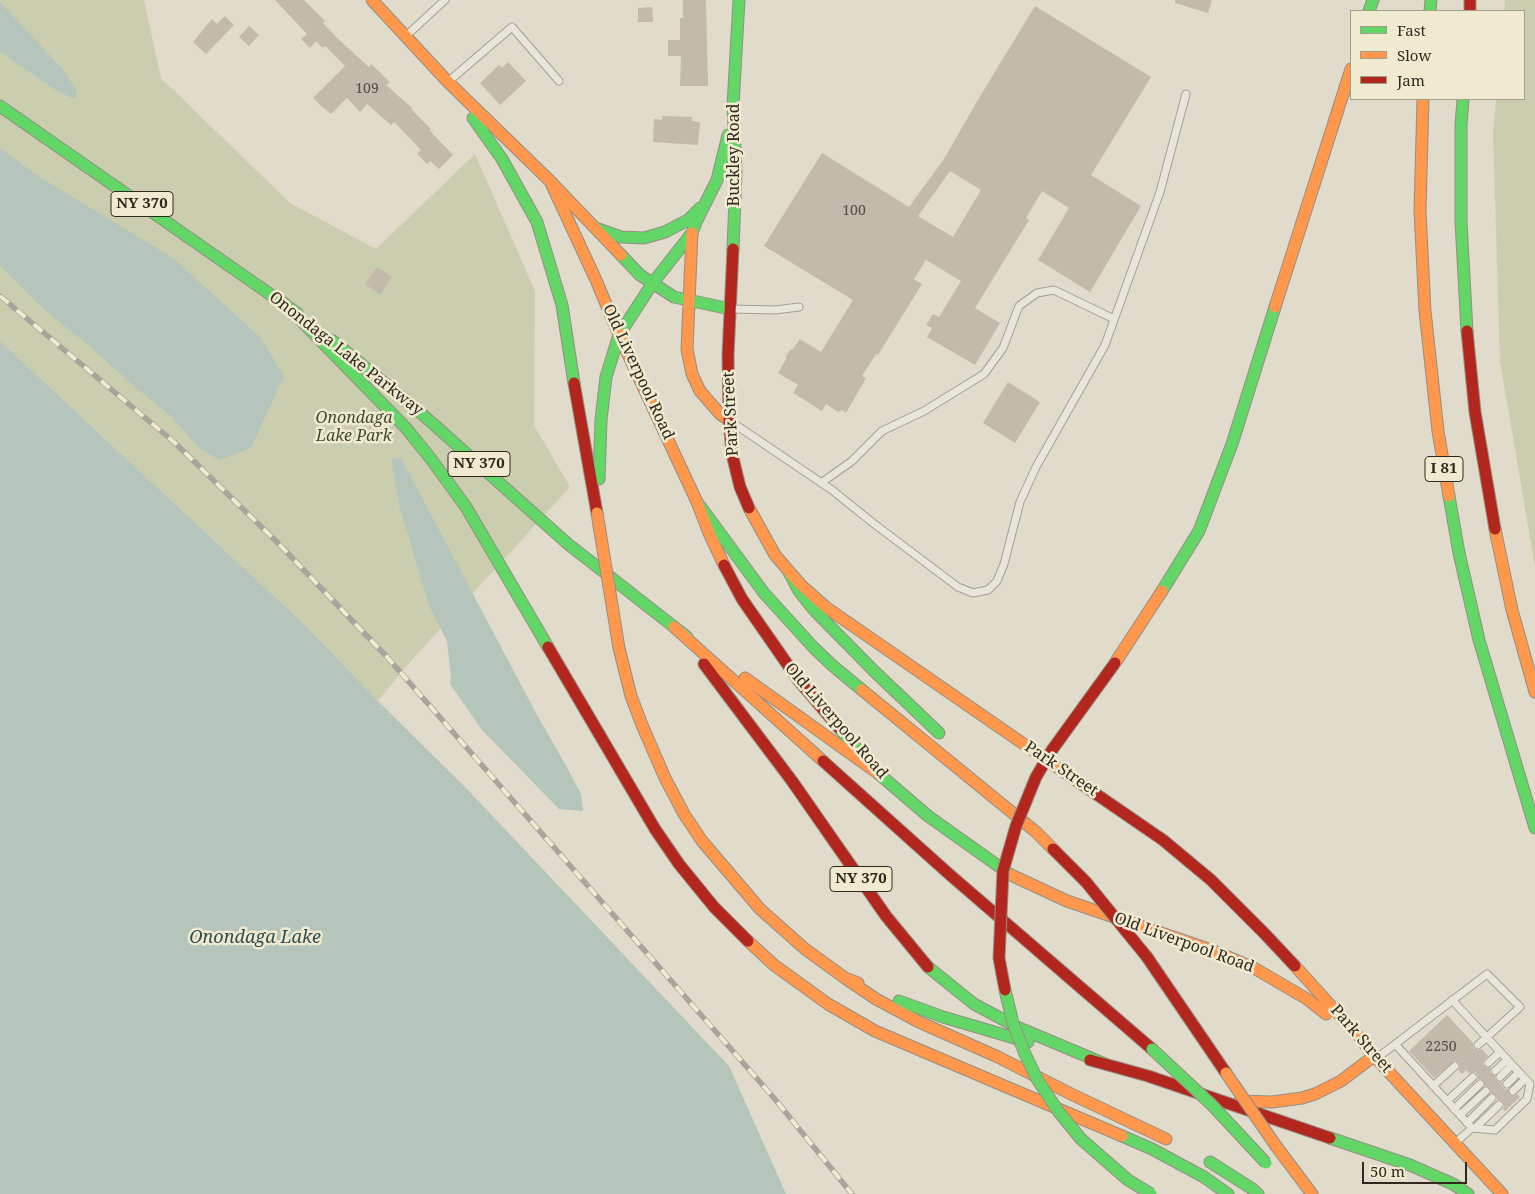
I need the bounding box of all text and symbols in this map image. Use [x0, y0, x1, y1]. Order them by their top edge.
legend [1350, 10, 1525, 100]
text: Fast [1397, 20, 1426, 40]
text: Slow [1397, 45, 1431, 65]
text: Jam [1397, 70, 1425, 90]
house number: 109 [355, 81, 379, 97]
street label: Buckley Road [724, 103, 744, 207]
road number: NY 370 [111, 192, 173, 216]
house number: 100 [842, 203, 866, 219]
street label: Onondaga Lake Parkway [265, 288, 427, 420]
street label: Old Liverpool Road [598, 301, 678, 443]
street label: Park Street [719, 371, 743, 457]
park label: Onondaga Lake Park [316, 408, 392, 446]
road number: NY 370 [448, 452, 510, 476]
road number: I 81 [1425, 456, 1463, 482]
street label: Old Liverpool Road [780, 659, 892, 783]
street label: Park Street [1021, 737, 1101, 801]
road number: NY 370 [830, 866, 892, 892]
street label: Old Liverpool Road [1112, 909, 1256, 977]
water label: Onondaga Lake [189, 927, 321, 949]
street label: Park Street [1326, 1001, 1396, 1077]
house number: 2250 [1425, 1039, 1457, 1055]
scale bar [1365, 1152, 1470, 1184]
text: 50 m [1370, 1161, 1405, 1181]

